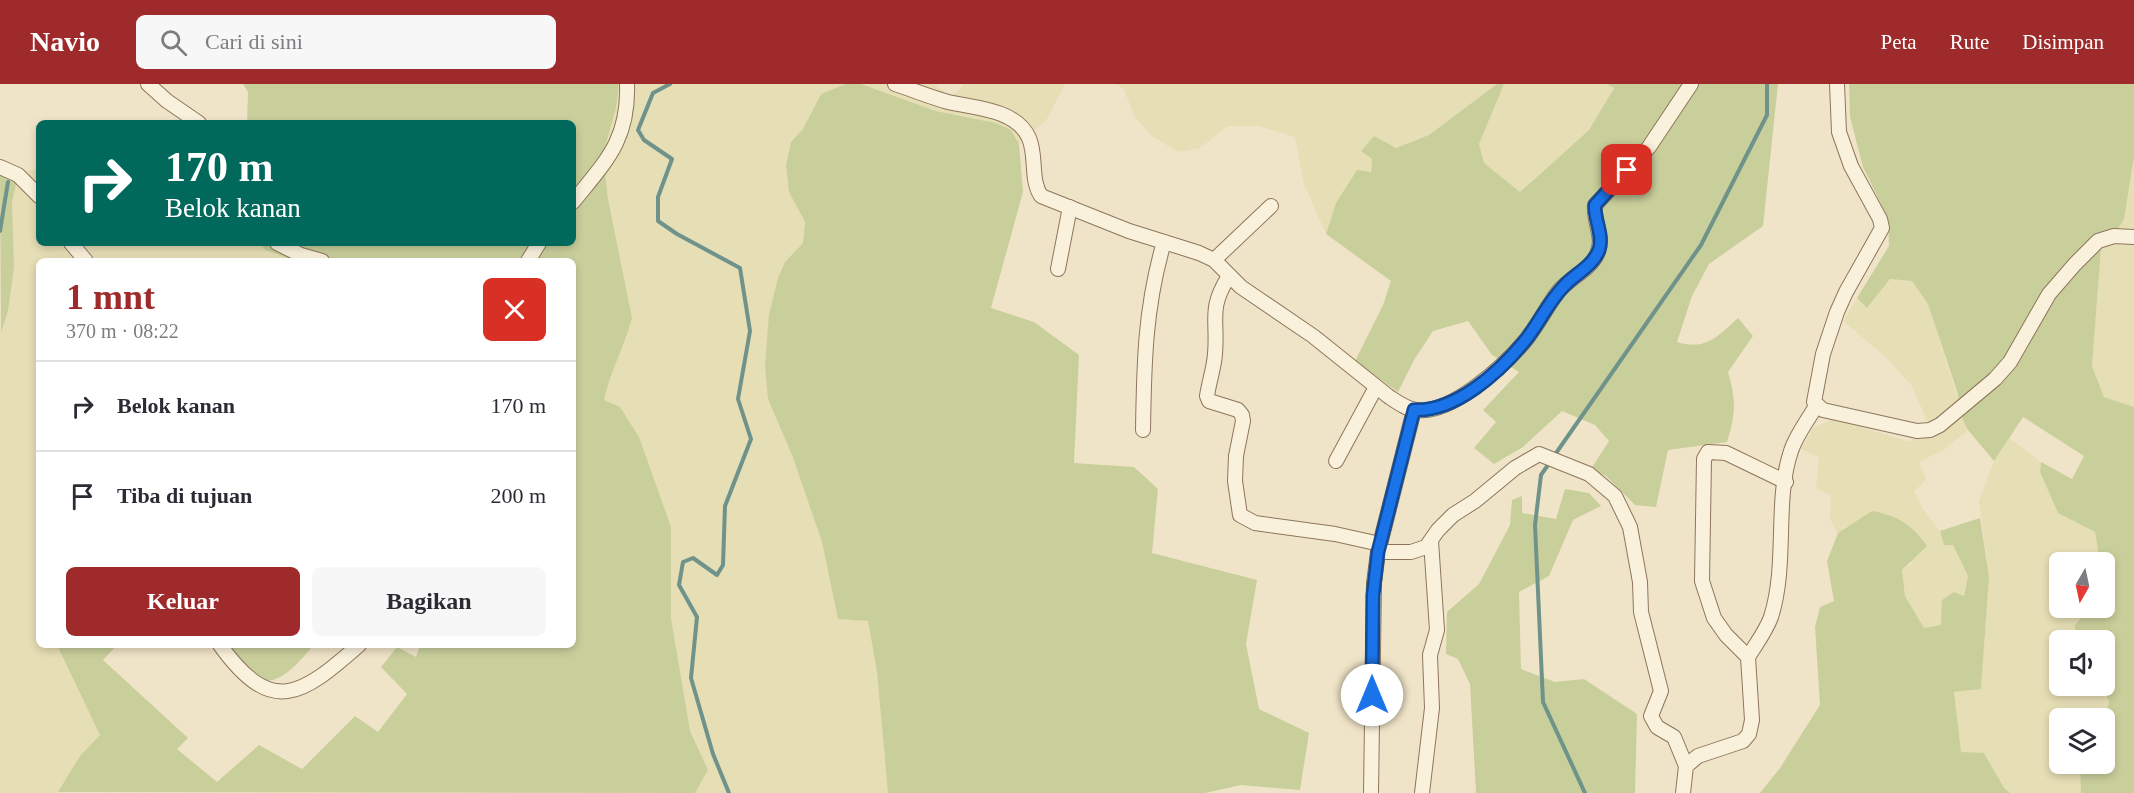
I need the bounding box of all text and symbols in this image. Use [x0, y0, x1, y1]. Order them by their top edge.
search box [136, 15, 556, 69]
text: Navio [30, 26, 100, 57]
icon: search [157, 26, 190, 59]
text: Cari di sini [205, 29, 303, 54]
text: Peta [1881, 30, 1917, 54]
text: Rute [1950, 30, 1989, 54]
text: Disimpan [2022, 30, 2104, 54]
icon: right [66, 144, 144, 222]
text: 170 m [165, 144, 274, 190]
pin [1601, 144, 1652, 195]
icon: arrive [1610, 153, 1643, 186]
text: Belok kanan [165, 193, 301, 223]
text: 1 mnt [66, 277, 155, 317]
button: close [483, 278, 546, 341]
text: 370 m · 08:22 [66, 320, 179, 342]
icon: right [66, 390, 99, 423]
text: Belok kanan [117, 393, 235, 418]
text: 170 m [490, 393, 546, 418]
icon: arrive [66, 480, 99, 513]
text: Tiba di tujuan [117, 483, 252, 508]
text: 200 m [490, 483, 546, 508]
north arrow [2049, 552, 2115, 618]
map controls [2049, 552, 2115, 774]
button: Keluar [66, 567, 300, 636]
button: Bagikan [312, 567, 546, 636]
button: sound [2049, 630, 2115, 696]
position arrow [1340, 663, 1404, 727]
button: layers [2049, 708, 2115, 774]

